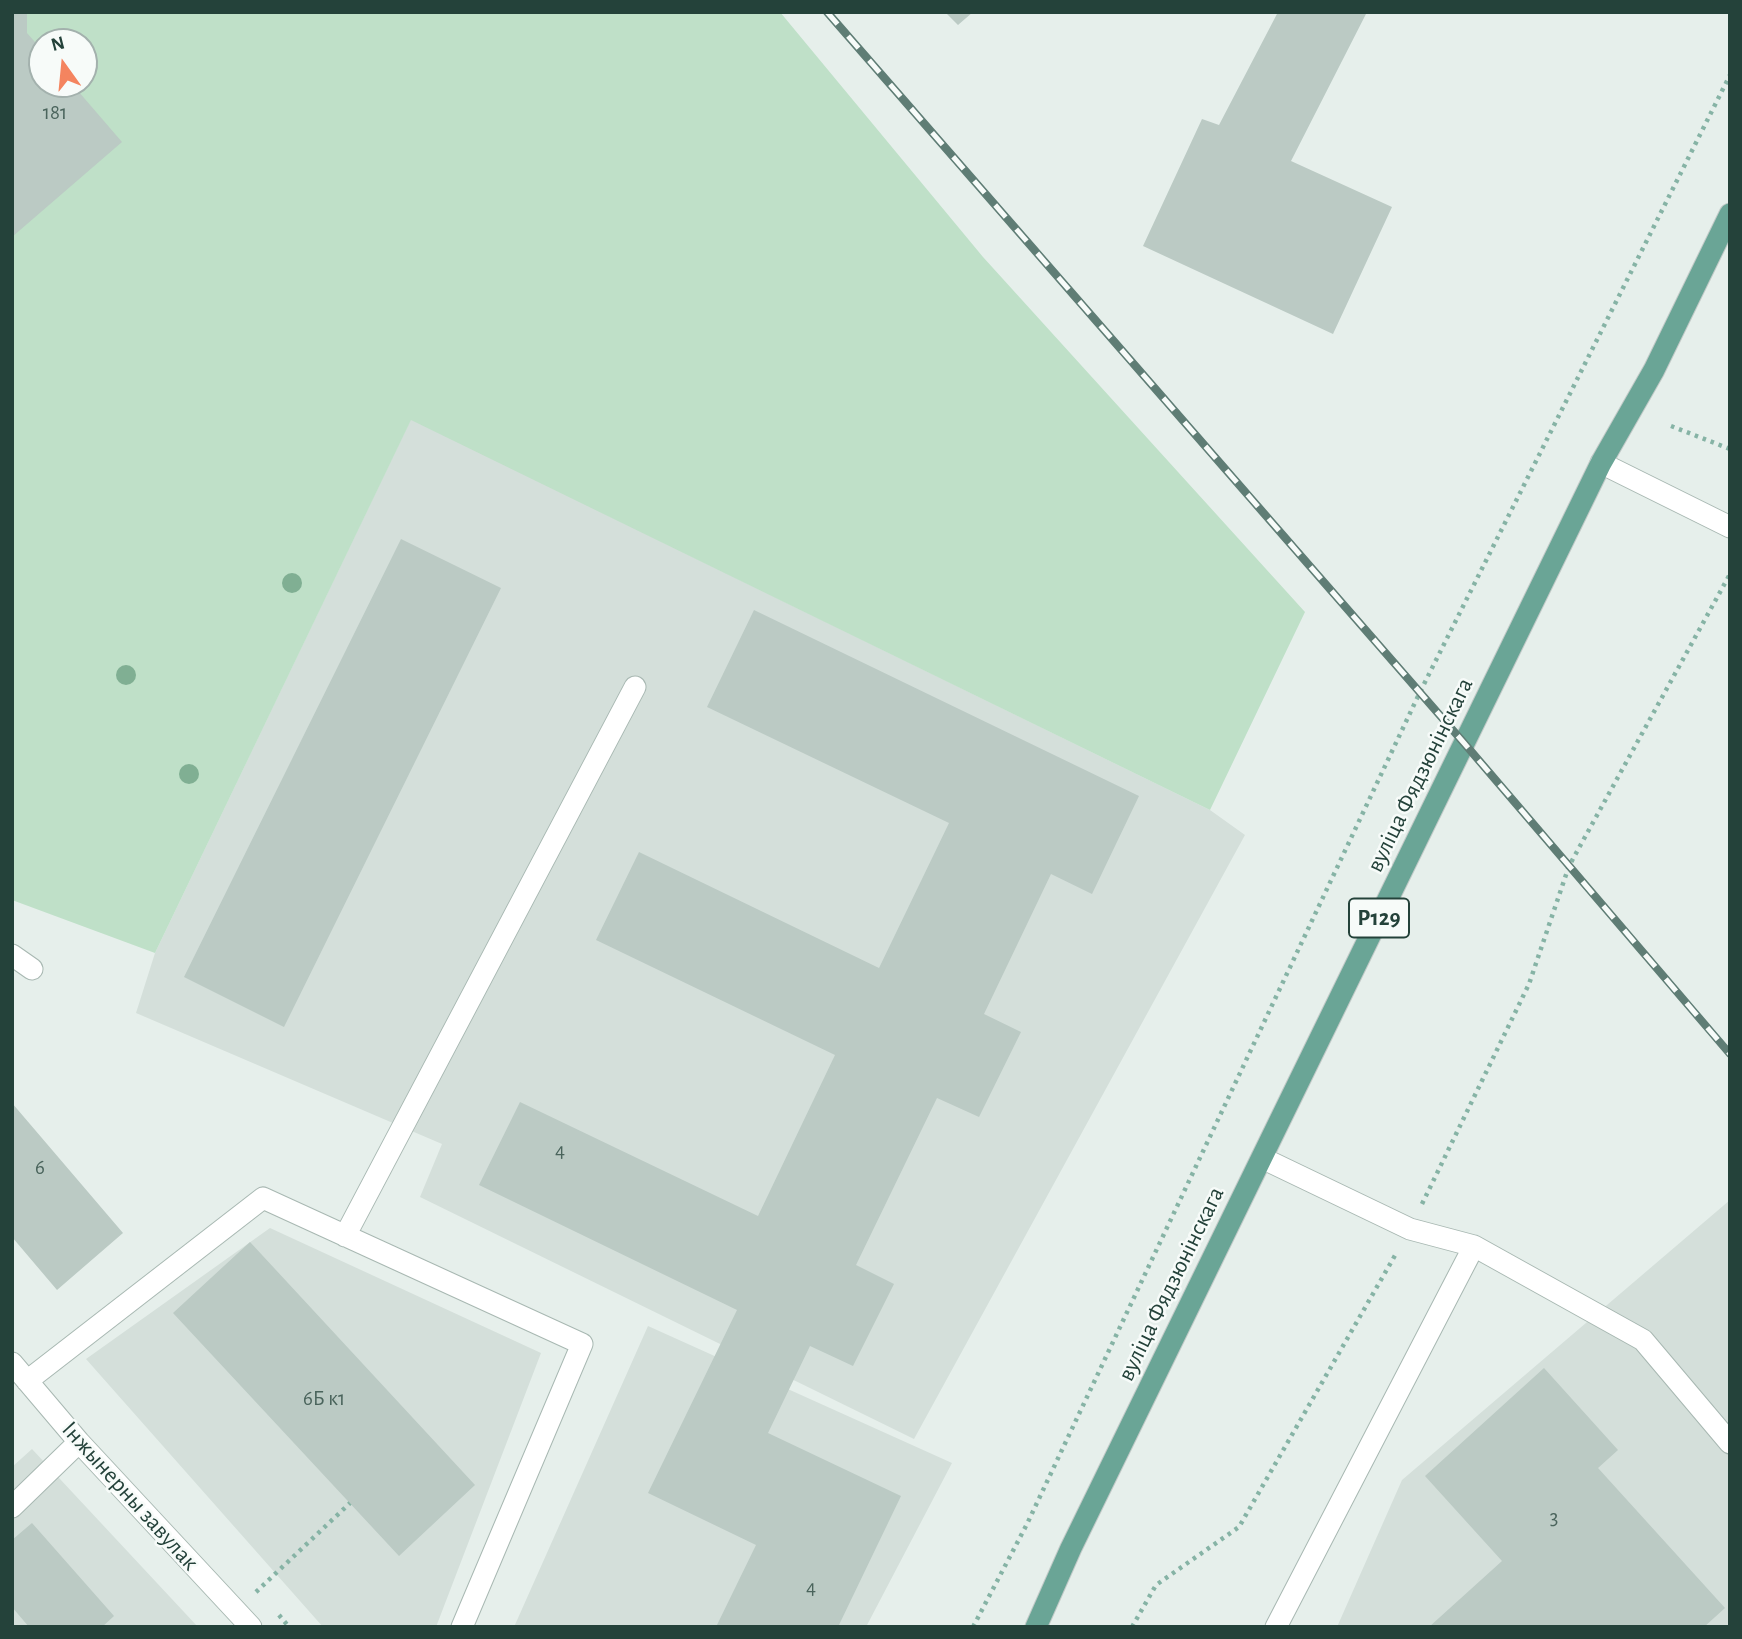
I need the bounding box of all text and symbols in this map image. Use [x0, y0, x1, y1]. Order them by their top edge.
north arrow [28, 28, 98, 98]
text: N [49, 33, 67, 55]
house number: 181 [43, 100, 67, 126]
street label: вуліца Фядзюнінскага [1360, 673, 1480, 877]
road number: Р129 [1349, 898, 1409, 937]
house number: 4 [555, 1138, 565, 1164]
house number: 6 [35, 1155, 45, 1181]
street label: вуліца Фядзюнінскага [1111, 1182, 1231, 1386]
house number: 6Б к1 [303, 1386, 345, 1412]
street label: Інжынерны завулак [55, 1415, 205, 1577]
house number: 3 [1550, 1505, 1558, 1531]
house number: 4 [806, 1575, 816, 1601]

